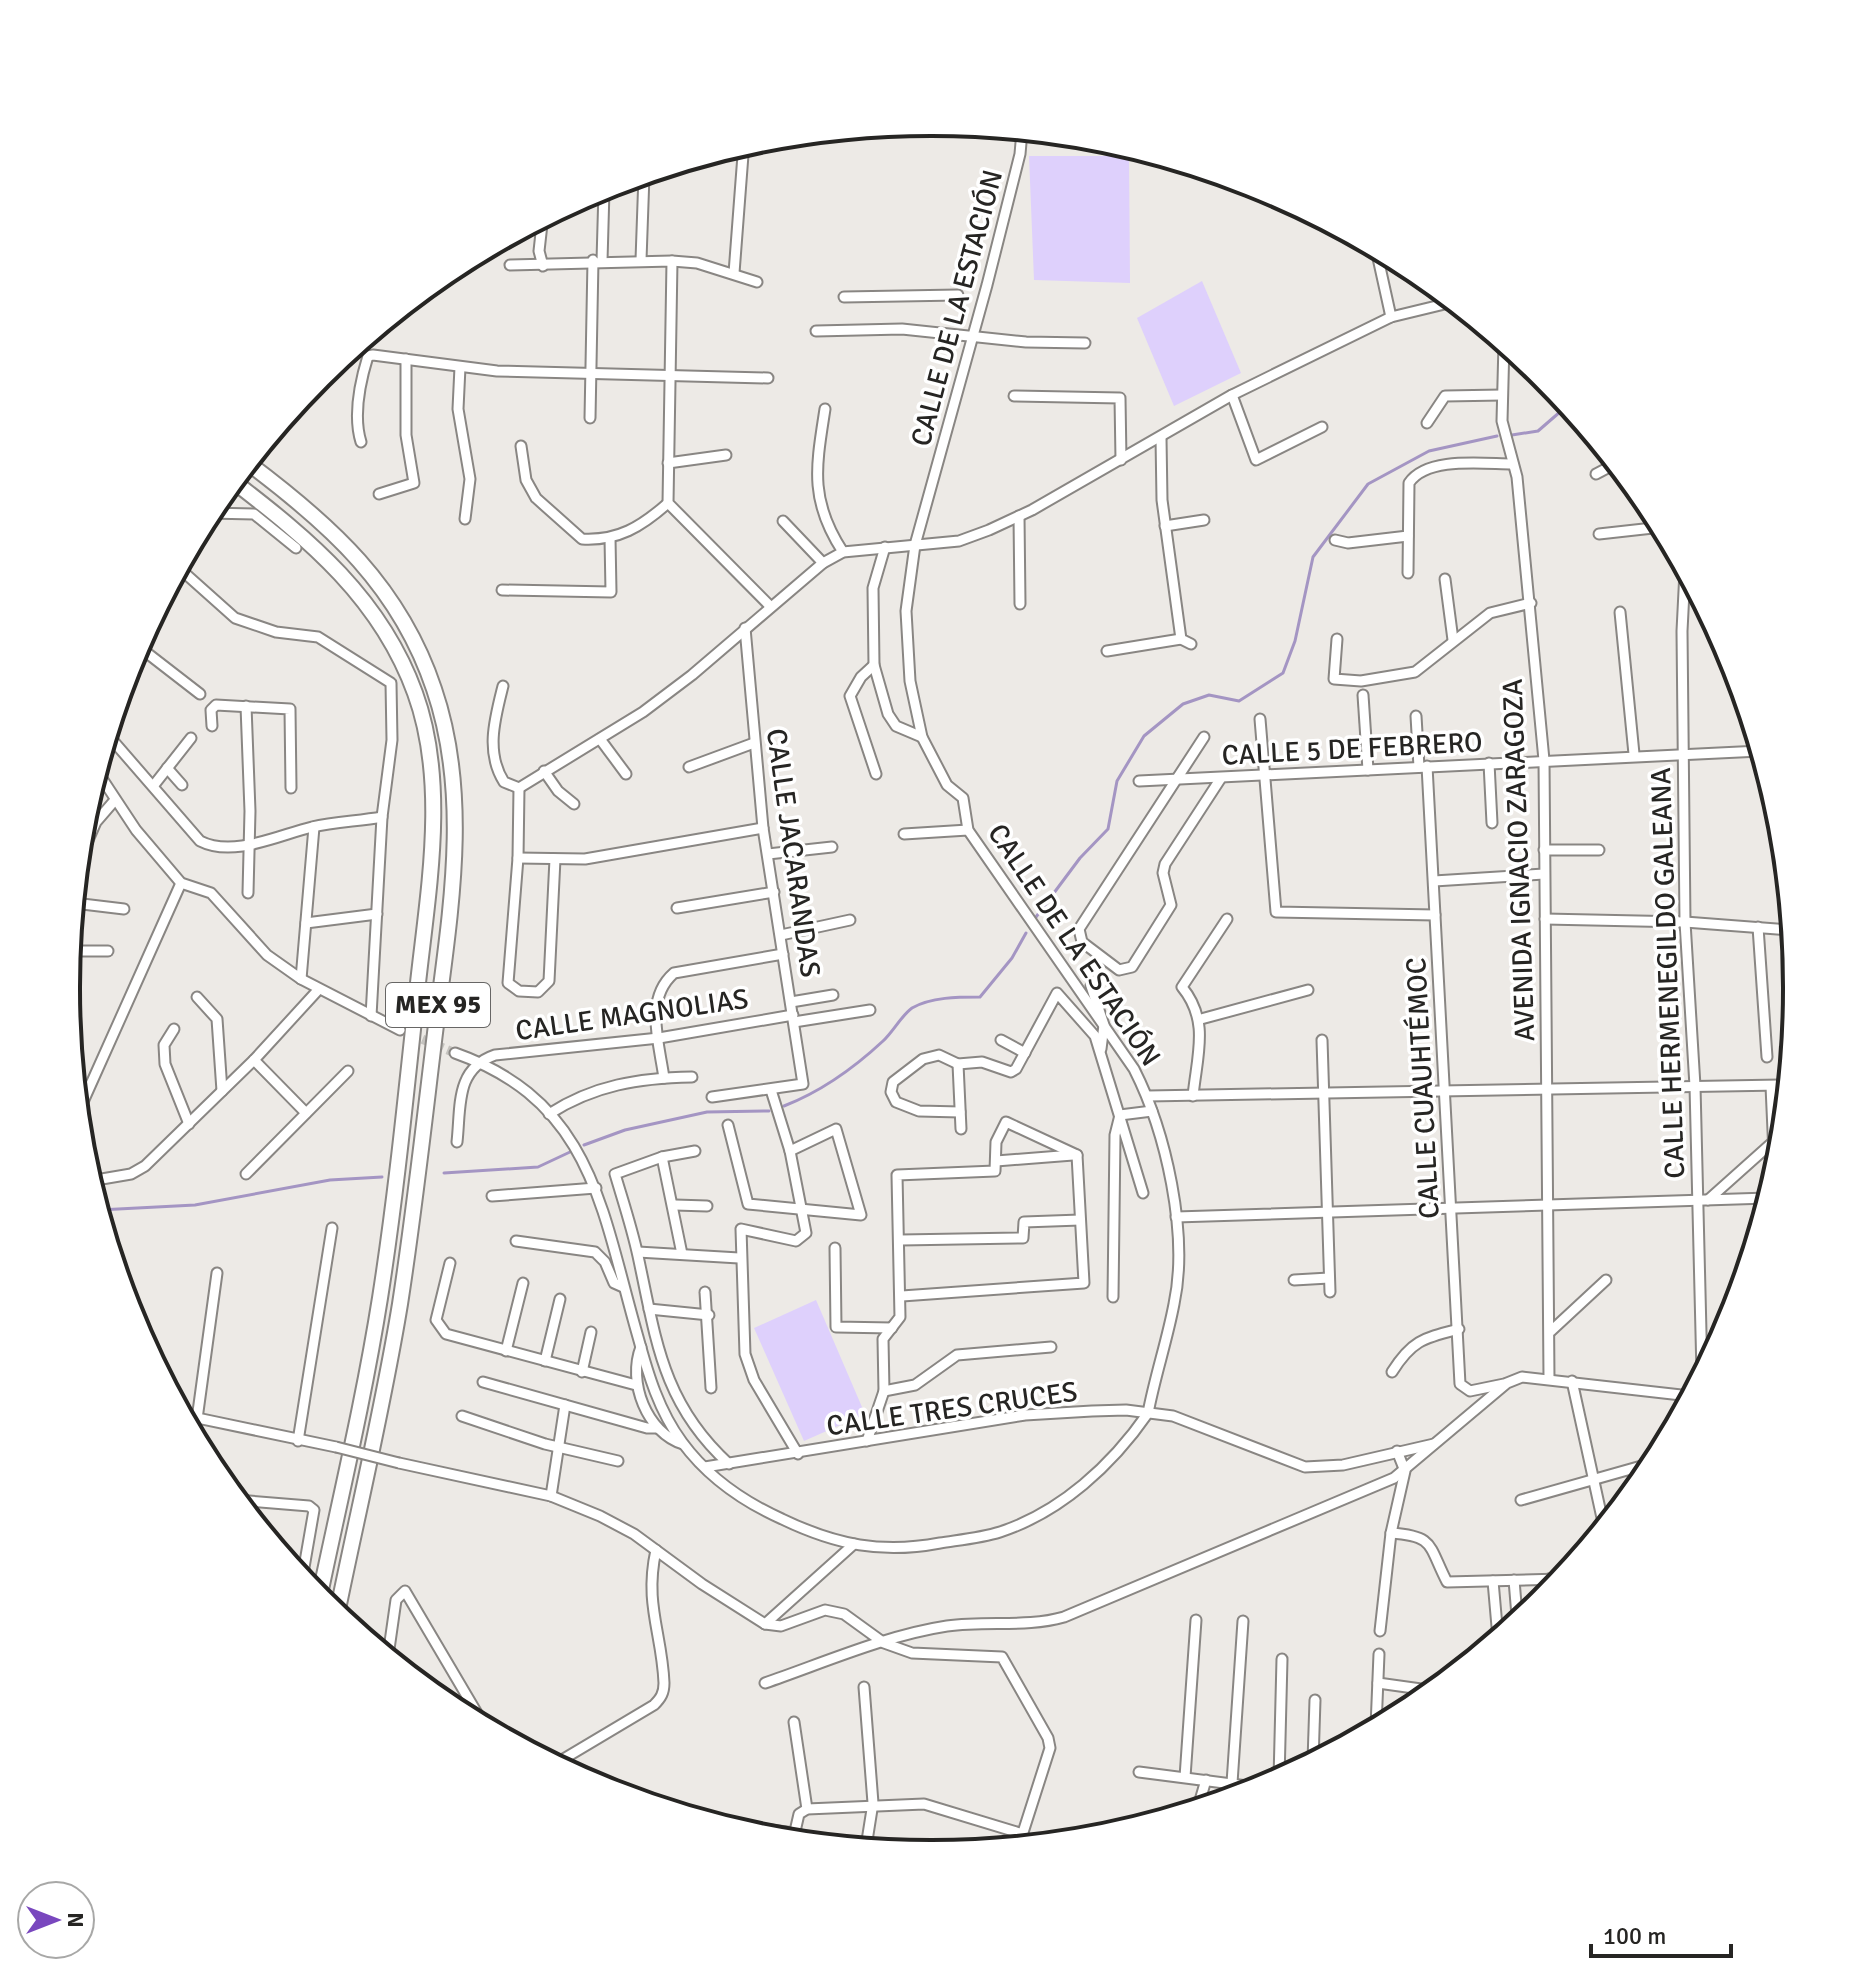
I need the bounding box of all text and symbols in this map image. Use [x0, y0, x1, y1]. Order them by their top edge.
street label: CALLE DE LA ESTACIÓN [904, 166, 1010, 450]
street label: AVENIDA IGNACIO ZARAGOZA [1496, 678, 1542, 1042]
street label: CALLE 5 DE FEBRERO [1221, 725, 1483, 773]
street label: CALLE JACARANDAS [759, 726, 827, 980]
street label: CALLE HERMENEGILDO GALEANA [1644, 767, 1692, 1179]
street label: CALLE DE LA ESTACIÓN [980, 818, 1168, 1072]
street label: CALLE CUAUHTÉMOC [1399, 956, 1447, 1220]
street label: CALLE MAGNOLIAS [513, 982, 751, 1048]
road number: MEX 95 [386, 983, 490, 1027]
street label: CALLE TRES CRUCES [824, 1375, 1080, 1443]
north arrow [16, 1880, 96, 1960]
scale bar [1591, 1908, 1731, 1958]
text: N [62, 1912, 89, 1928]
text: 100 m [1603, 1921, 1666, 1951]

